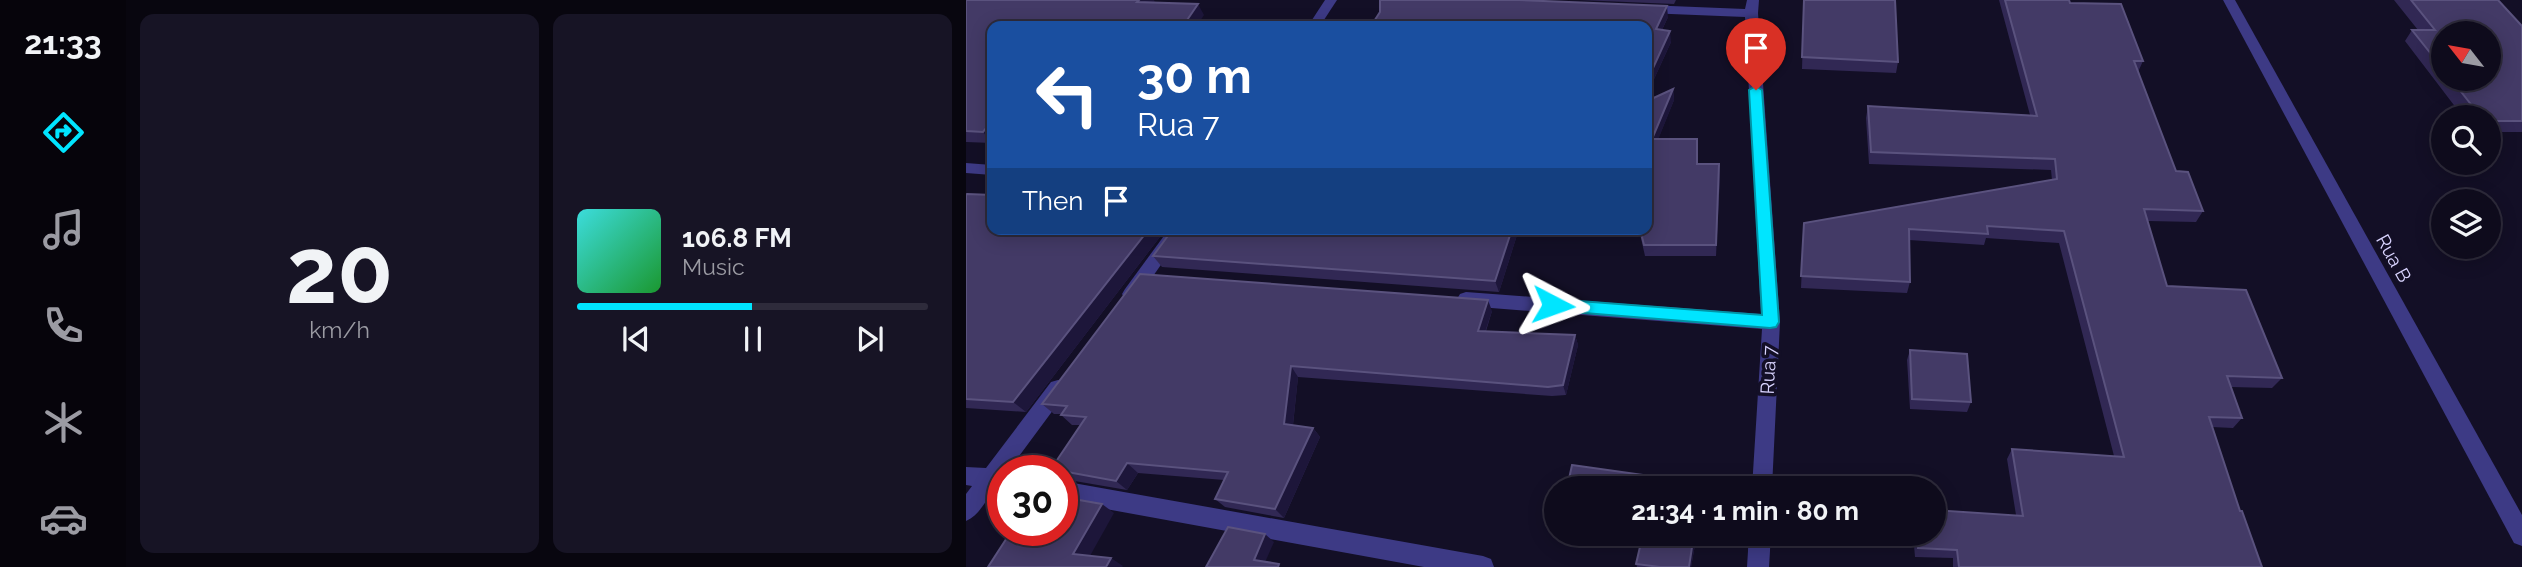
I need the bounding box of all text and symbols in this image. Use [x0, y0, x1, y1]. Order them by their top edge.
pin [1726, 18, 1786, 90]
north arrow [2431, 21, 2501, 91]
map controls [2431, 21, 2501, 259]
text: 21:33 [24, 24, 102, 61]
icon: arrive [1737, 29, 1775, 67]
text: 30 m [1137, 47, 1252, 104]
icon: left [1022, 49, 1113, 140]
button: search [2431, 105, 2501, 175]
text: Rua 7 [1137, 106, 1219, 143]
icon: directions [39, 108, 88, 157]
icon: arrive [1097, 182, 1135, 220]
text: Then [1022, 186, 1083, 216]
button: layers [2431, 189, 2501, 259]
icon: music [39, 205, 88, 254]
text: 20 [286, 217, 393, 324]
text: 106.8 FM [682, 223, 792, 253]
street label: Rua B [2372, 230, 2416, 286]
text: Music [682, 253, 745, 280]
position arrow [1516, 268, 1590, 342]
icon: phone [39, 301, 88, 350]
text: km/h [309, 316, 370, 343]
icon: previous [617, 320, 655, 358]
icon: pause [734, 320, 772, 358]
icon: next [851, 320, 889, 358]
street label: Rua 7 [1756, 345, 1780, 395]
icon: climate [39, 398, 88, 447]
speed limit sign: 30 [987, 455, 1078, 546]
icon: car [39, 494, 88, 543]
text: 21:34 · 1 min · 80 m [1631, 496, 1859, 526]

